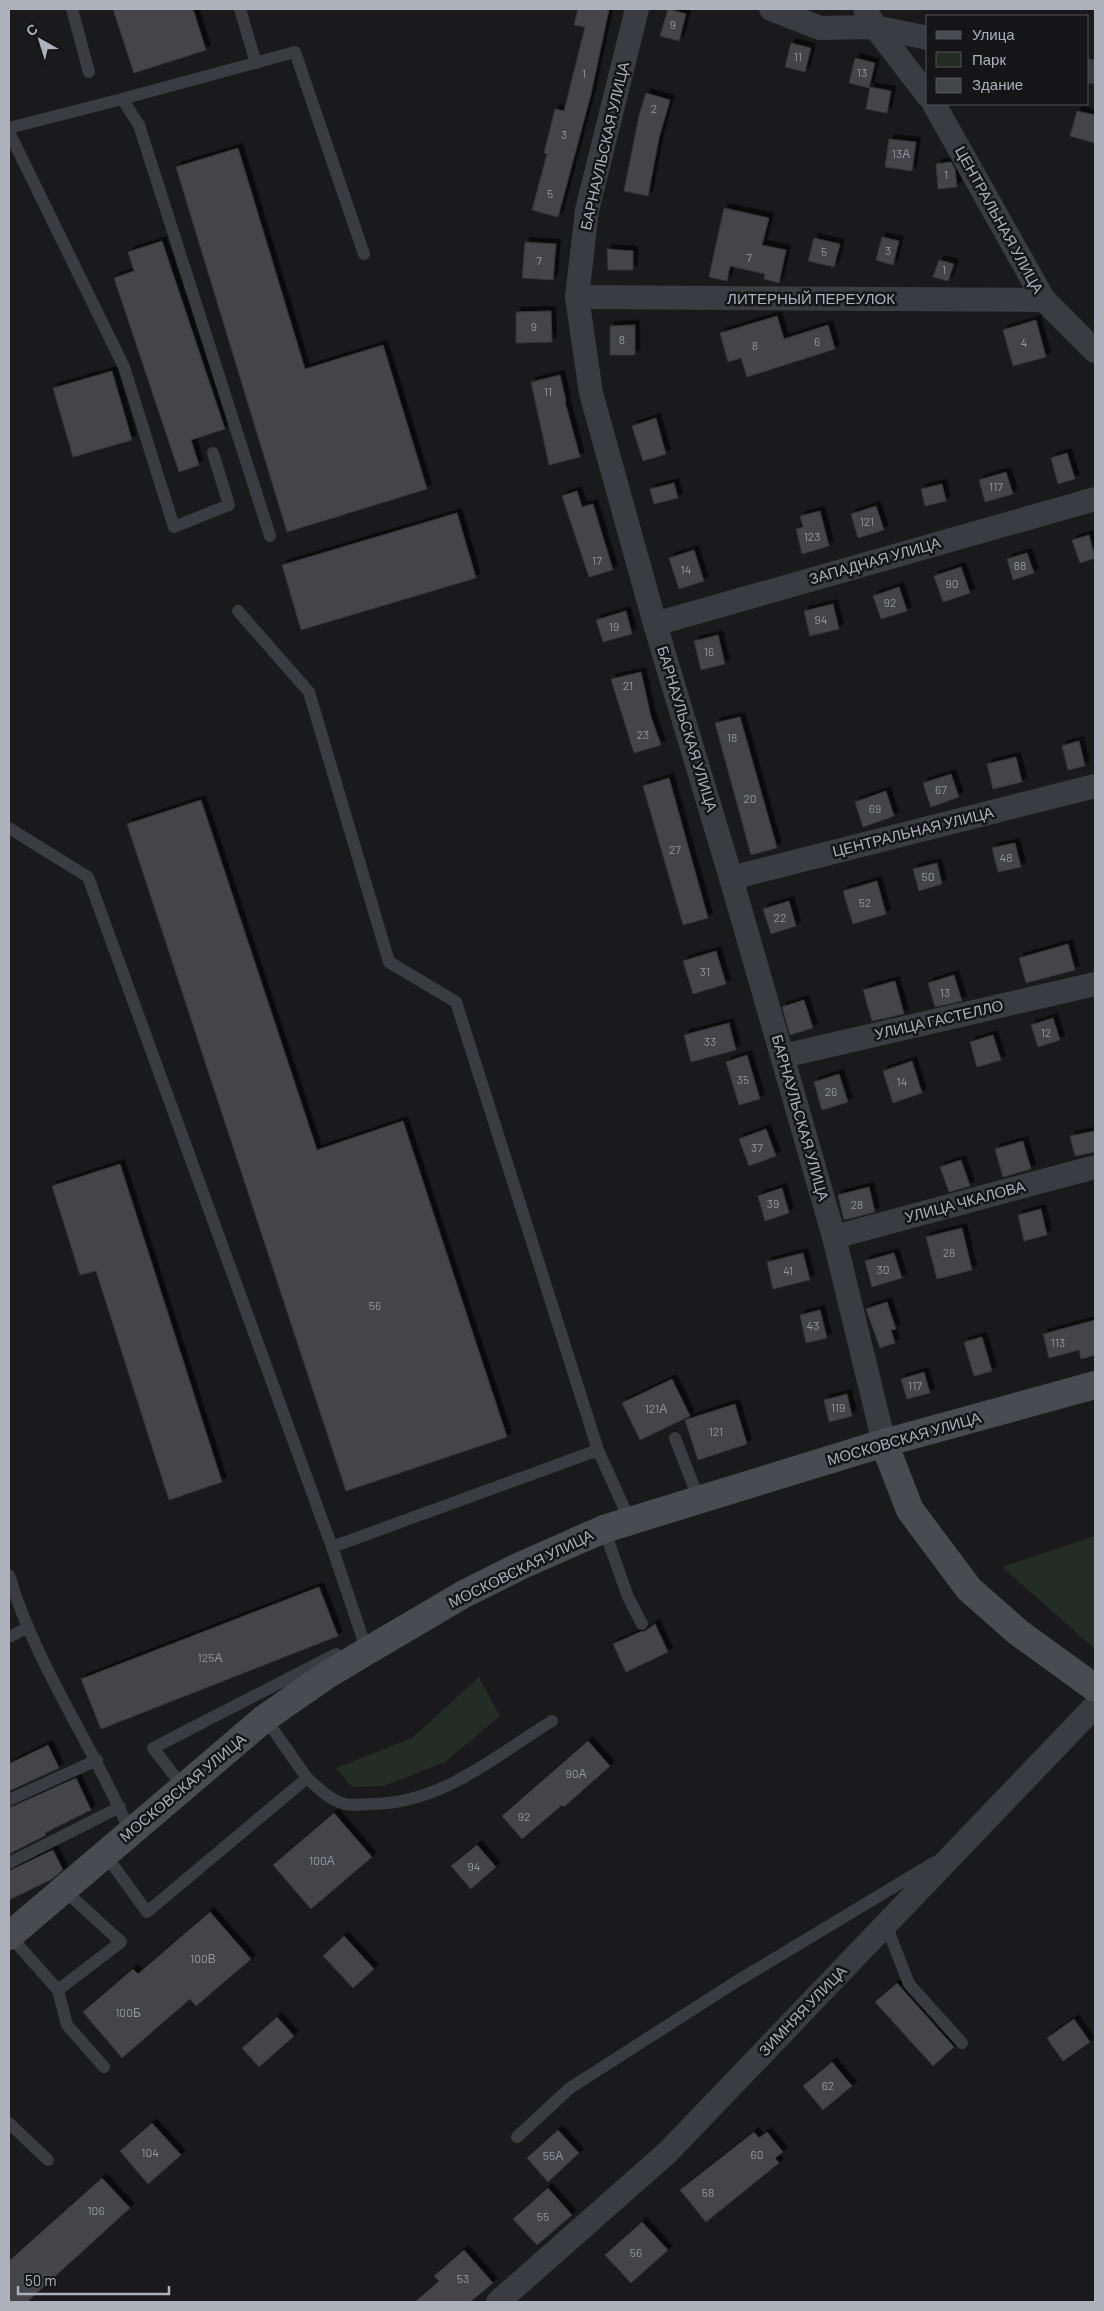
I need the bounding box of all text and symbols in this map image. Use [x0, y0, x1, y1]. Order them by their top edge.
north arrow [15, 15, 65, 65]
legend [926, 15, 1089, 105]
house number: 9 [670, 17, 676, 31]
text: С [22, 20, 41, 39]
text: Улица [972, 25, 1015, 43]
house number: 11 [794, 49, 802, 63]
text: Парк [972, 50, 1006, 68]
street label: БАРНАУЛЬСКАЯ УЛИЦА [576, 60, 632, 232]
house number: 13 [857, 65, 867, 79]
house number: 1 [582, 66, 586, 80]
text: Здание [972, 75, 1023, 93]
house number: 2 [651, 101, 657, 115]
house number: 3 [561, 127, 567, 141]
street label: ЦЕНТРАЛЬНАЯ УЛИЦА [952, 143, 1048, 296]
house number: 13А [892, 146, 910, 160]
house number: 1 [944, 167, 948, 181]
house number: 5 [547, 186, 553, 200]
house number: 3 [885, 243, 891, 257]
house number: 5 [821, 244, 827, 258]
house number: 7 [746, 250, 752, 264]
house number: 7 [536, 253, 542, 267]
house number: 1 [942, 262, 946, 276]
street label: ЛИТЕРНЫЙ ПЕРЕУЛОК [727, 289, 895, 307]
house number: 9 [531, 319, 537, 333]
house number: 8 [619, 332, 625, 346]
house number: 6 [814, 334, 820, 348]
house number: 4 [1021, 335, 1027, 349]
house number: 8 [752, 338, 758, 352]
house number: 11 [544, 384, 552, 398]
house number: 117 [989, 479, 1003, 493]
house number: 121 [860, 514, 874, 528]
house number: 123 [804, 529, 820, 543]
street label: ЗАПАДНАЯ УЛИЦА [807, 533, 942, 587]
house number: 17 [592, 553, 602, 567]
house number: 88 [1014, 558, 1026, 572]
house number: 14 [681, 562, 691, 576]
house number: 90 [945, 576, 959, 590]
house number: 92 [884, 595, 896, 609]
house number: 94 [815, 612, 827, 626]
house number: 19 [609, 619, 619, 633]
street label: БАРНАУЛЬСКАЯ УЛИЦА [654, 644, 722, 814]
house number: 16 [704, 644, 714, 658]
house number: 21 [623, 678, 633, 692]
house number: 23 [637, 727, 649, 741]
house number: 18 [727, 730, 737, 744]
house number: 67 [935, 782, 947, 796]
house number: 20 [743, 791, 757, 805]
house number: 69 [869, 801, 881, 815]
street label: ЦЕНТРАЛЬНАЯ УЛИЦА [830, 802, 995, 860]
house number: 27 [669, 842, 681, 856]
house number: 48 [1000, 850, 1012, 864]
house number: 50 [922, 869, 934, 883]
house number: 52 [859, 895, 871, 909]
house number: 22 [774, 910, 786, 924]
house number: 31 [700, 964, 710, 978]
house number: 13 [940, 985, 950, 999]
street label: УЛИЦА ГАСТЕЛЛО [873, 995, 1005, 1043]
house number: 12 [1041, 1025, 1051, 1039]
street label: БАРНАУЛЬСКАЯ УЛИЦА [769, 1032, 833, 1203]
house number: 33 [704, 1034, 716, 1048]
house number: 35 [737, 1072, 749, 1086]
house number: 14 [897, 1074, 907, 1088]
house number: 26 [825, 1084, 837, 1098]
house number: 37 [751, 1140, 763, 1154]
street label: УЛИЦА ЧКАЛОВА [903, 1176, 1027, 1226]
house number: 39 [767, 1196, 779, 1210]
house number: 28 [851, 1197, 863, 1211]
house number: 28 [943, 1245, 955, 1259]
house number: 30 [877, 1262, 889, 1276]
house number: 41 [783, 1263, 793, 1277]
house number: 56 [369, 1298, 381, 1312]
house number: 43 [807, 1318, 819, 1332]
house number: 113 [1051, 1335, 1065, 1349]
house number: 117 [908, 1378, 922, 1392]
house number: 119 [831, 1400, 845, 1414]
house number: 121А [645, 1401, 667, 1415]
street label: МОСКОВСКАЯ УЛИЦА [825, 1407, 983, 1469]
house number: 121 [709, 1424, 723, 1438]
street label: МОСКОВСКАЯ УЛИЦА [445, 1525, 596, 1611]
house number: 125А [198, 1650, 222, 1664]
street label: МОСКОВСКАЯ УЛИЦА [116, 1729, 249, 1845]
house number: 90А [565, 1766, 587, 1780]
house number: 92 [518, 1809, 530, 1823]
house number: 100А [309, 1853, 335, 1867]
house number: 94 [468, 1859, 480, 1873]
house number: 100В [190, 1951, 216, 1965]
street label: ЗИМНЯЯ УЛИЦА [755, 1961, 850, 2059]
house number: 100Б [115, 2005, 141, 2019]
house number: 62 [822, 2078, 834, 2092]
house number: 104 [141, 2145, 159, 2159]
house number: 60 [751, 2147, 763, 2161]
house number: 55А [543, 2148, 563, 2162]
house number: 58 [702, 2185, 714, 2199]
house number: 106 [87, 2203, 105, 2217]
house number: 55 [537, 2209, 549, 2223]
house number: 56 [630, 2245, 642, 2259]
scale bar [18, 2264, 169, 2296]
text: 50 m [25, 2271, 57, 2289]
house number: 53 [457, 2271, 469, 2285]

